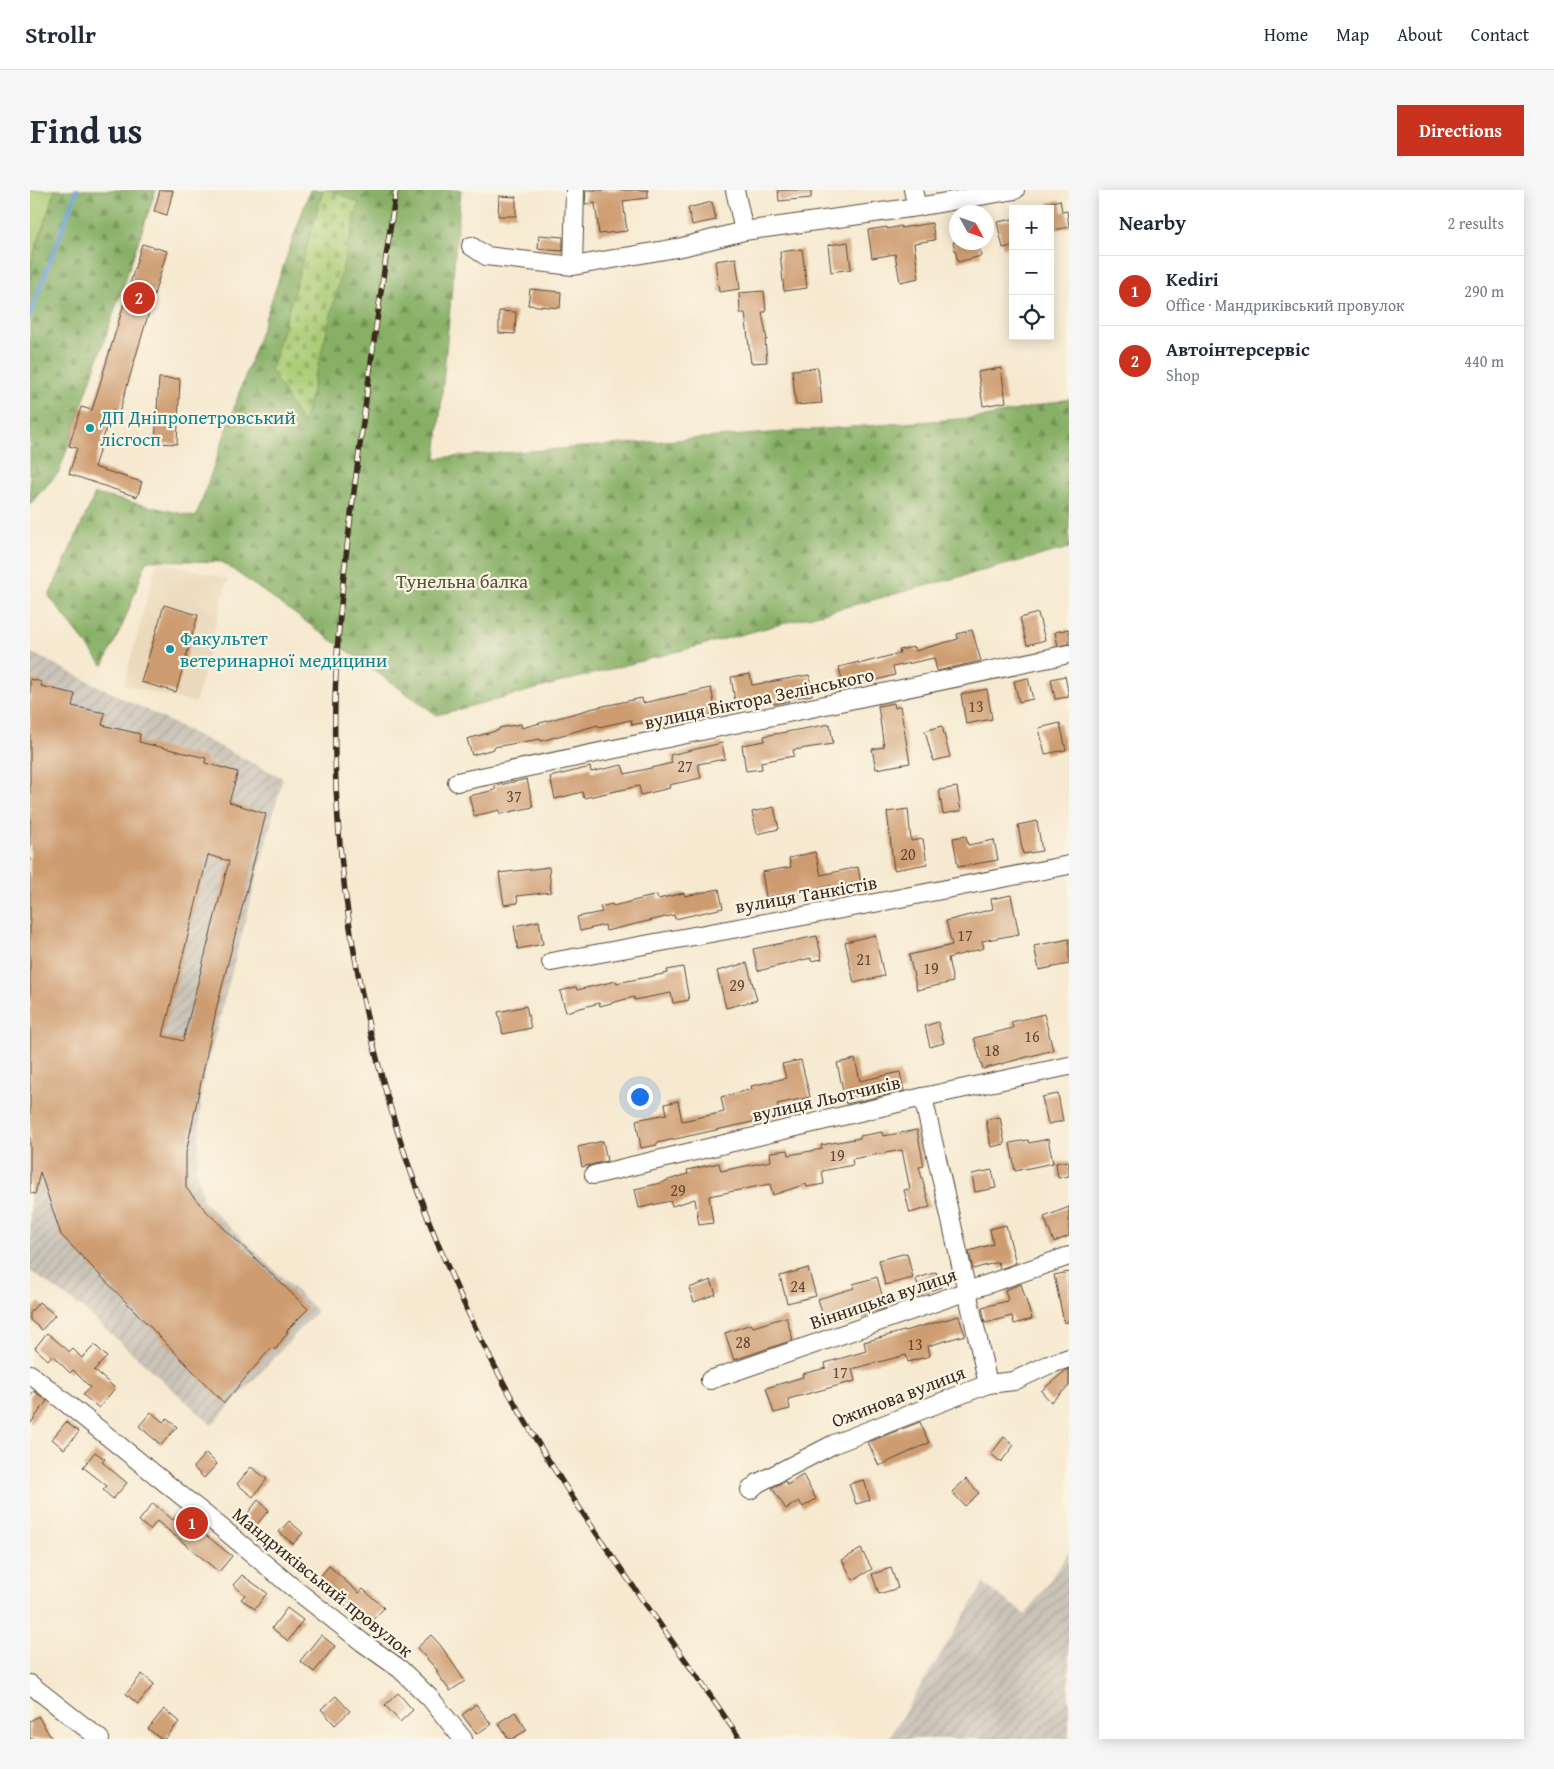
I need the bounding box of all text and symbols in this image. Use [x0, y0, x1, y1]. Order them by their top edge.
text: Strollr [25, 17, 96, 52]
text: Home [1264, 21, 1308, 48]
text: Map [1336, 21, 1369, 48]
text: About [1397, 21, 1443, 48]
text: Contact [1471, 21, 1529, 48]
text: Find us [30, 105, 143, 156]
button: Directions [1397, 105, 1524, 156]
north arrow [949, 205, 994, 250]
map controls [1009, 205, 1054, 340]
button: + [1009, 205, 1054, 250]
text: Nearby [1119, 207, 1186, 238]
text: 2 results [1447, 211, 1504, 235]
button: − [1009, 250, 1054, 295]
text: Kediri [1166, 265, 1219, 293]
pin: 2 [123, 279, 155, 317]
text: 1 [1131, 279, 1139, 303]
text: 290 m [1464, 279, 1504, 303]
text: Office · Мандриківський провулок [1166, 293, 1404, 317]
button: locate [1009, 295, 1054, 340]
text: Автоінтерсервіс [1166, 335, 1310, 363]
text: 2 [1131, 349, 1139, 373]
text: 440 m [1464, 349, 1504, 373]
text: Shop [1166, 363, 1200, 387]
place label: ДП Дніпропетровський лісгосп [99, 403, 296, 453]
marker: ДП Дніпропетровський лісгосп [84, 422, 96, 434]
park label: Тунельна балка [396, 567, 528, 595]
place label: Факультет ветеринарної медицини [180, 624, 387, 674]
marker: Факультет ветеринарної медицини [164, 643, 176, 655]
street label: вулиця Віктора Зелінського [642, 660, 876, 736]
house number: 13 [968, 694, 984, 718]
house number: 27 [677, 754, 693, 778]
house number: 37 [506, 784, 522, 808]
house number: 20 [900, 842, 916, 866]
street label: вулиця Танкістів [733, 868, 879, 920]
house number: 17 [957, 923, 973, 947]
house number: 21 [856, 947, 872, 971]
house number: 19 [923, 956, 939, 980]
house number: 29 [729, 973, 745, 997]
house number: 16 [1024, 1024, 1040, 1048]
house number: 18 [984, 1038, 1000, 1062]
street label: вулиця Льотчиків [749, 1067, 903, 1129]
your location [627, 1084, 653, 1110]
house number: 19 [829, 1143, 845, 1167]
house number: 29 [670, 1178, 686, 1202]
street label: Вінницька вулиця [806, 1260, 960, 1336]
house number: 24 [790, 1274, 806, 1298]
house number: 28 [735, 1330, 751, 1354]
house number: 13 [907, 1332, 923, 1356]
street label: Ожинова вулиця [827, 1358, 969, 1434]
house number: 17 [832, 1360, 848, 1384]
street label: Мандриківський провулок [227, 1500, 419, 1664]
pin: 1 [176, 1504, 208, 1542]

